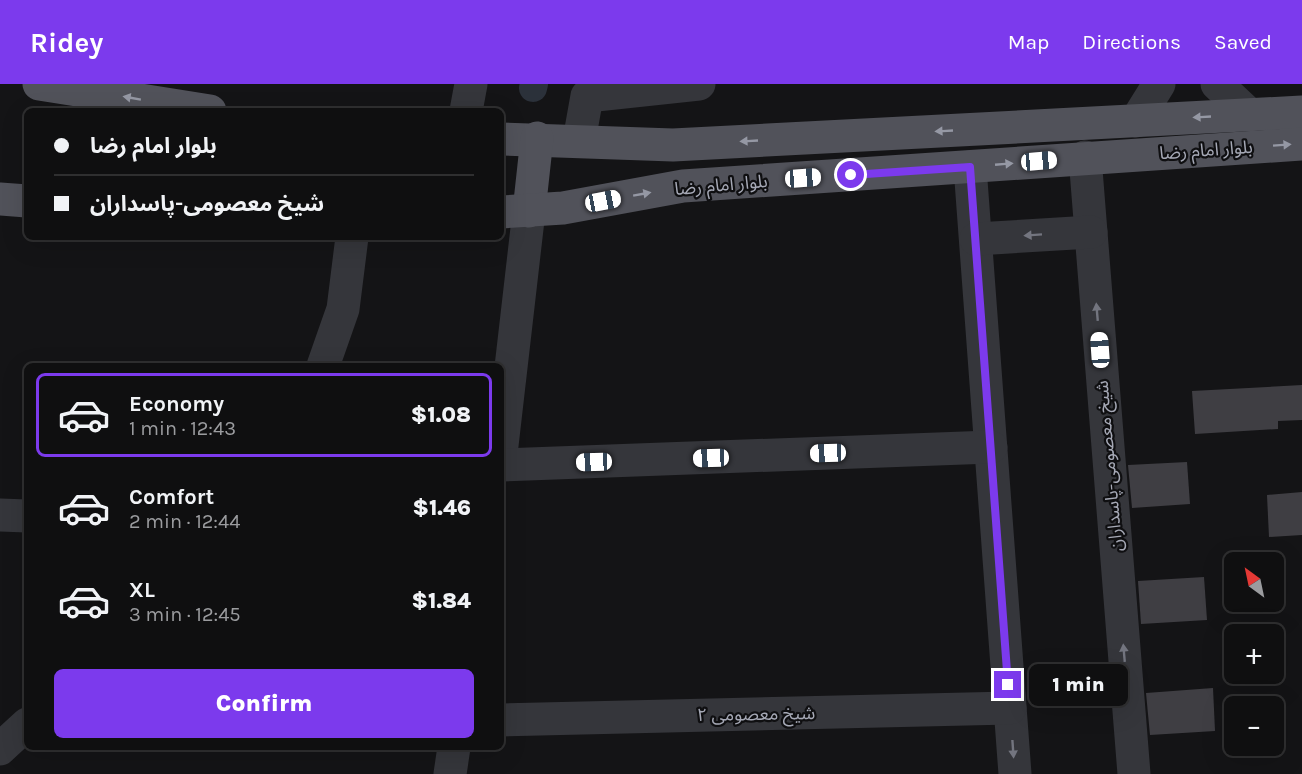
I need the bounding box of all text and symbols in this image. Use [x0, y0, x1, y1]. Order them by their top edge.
text: Ridey [30, 26, 103, 59]
text: Map [1008, 30, 1049, 54]
text: Directions [1082, 30, 1181, 54]
text: Saved [1214, 30, 1272, 54]
one-way arrow [122, 93, 141, 102]
one-way arrow [1192, 113, 1211, 122]
one-way arrow [935, 127, 954, 136]
text: بلوار امام رضا [90, 133, 217, 159]
street label: بلوار امام رضا [1159, 136, 1254, 167]
one-way arrow [740, 137, 759, 146]
one-way arrow [1272, 140, 1291, 149]
car [1020, 150, 1058, 172]
one-way arrow [994, 159, 1013, 169]
route start [837, 161, 864, 188]
car [784, 168, 822, 188]
street label: بلوار امام رضا [674, 170, 769, 203]
car [584, 189, 622, 213]
one-way arrow [633, 189, 652, 198]
text: شیخ معصومی-پاسداران [90, 191, 324, 217]
one-way arrow [1024, 231, 1043, 240]
one-way arrow [1092, 302, 1102, 321]
car [1090, 331, 1110, 369]
street label: شیخ معصومی-پاسداران [1091, 379, 1129, 552]
icon: car [57, 388, 111, 442]
text: Economy [129, 391, 224, 417]
text: $1.08 [411, 402, 471, 428]
text: 1 min · 12:43 [129, 417, 236, 440]
car [810, 443, 846, 463]
car [693, 448, 729, 468]
car [576, 452, 612, 472]
icon: car [57, 481, 111, 535]
text: Comfort [129, 484, 214, 510]
text: $1.46 [412, 495, 471, 521]
text: 2 min · 12:44 [129, 510, 240, 533]
north arrow [1224, 552, 1284, 612]
map controls [1224, 552, 1284, 756]
icon: car [57, 574, 111, 628]
text: XL [129, 577, 155, 603]
text: $1.84 [412, 588, 471, 614]
text: 3 min · 12:45 [129, 603, 241, 626]
button: + [1224, 624, 1284, 684]
one-way arrow [1120, 643, 1129, 662]
callout: 1 min [1029, 664, 1128, 706]
button: Confirm [54, 669, 474, 738]
route end [994, 671, 1021, 698]
text: 1 min [1052, 673, 1105, 696]
button: − [1224, 696, 1284, 756]
street label: شیخ معصومی ٢ [697, 702, 815, 728]
one-way arrow [1009, 740, 1018, 759]

